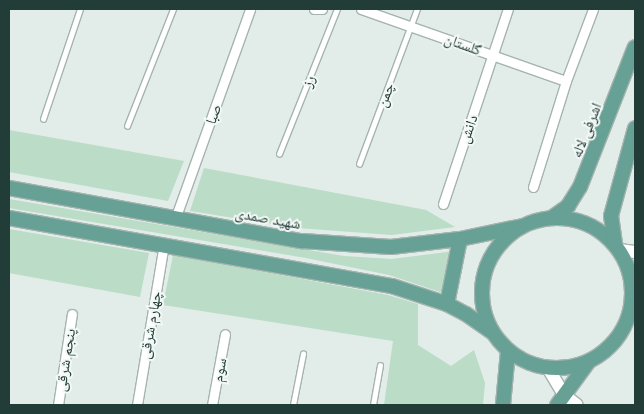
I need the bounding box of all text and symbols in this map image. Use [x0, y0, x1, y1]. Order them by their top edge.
street label: گلستان [442, 29, 484, 59]
street label: رز [297, 72, 319, 90]
street label: چمن [372, 80, 398, 110]
street label: اشرفی لاله [567, 100, 605, 160]
street label: صبا [201, 102, 225, 126]
street label: دانش [455, 112, 481, 146]
street label: شهید صمدی [234, 203, 302, 233]
street label: چهارم شرقی [135, 290, 165, 360]
street label: پنجم شرقی [51, 327, 79, 393]
street label: سوم [208, 357, 230, 383]

